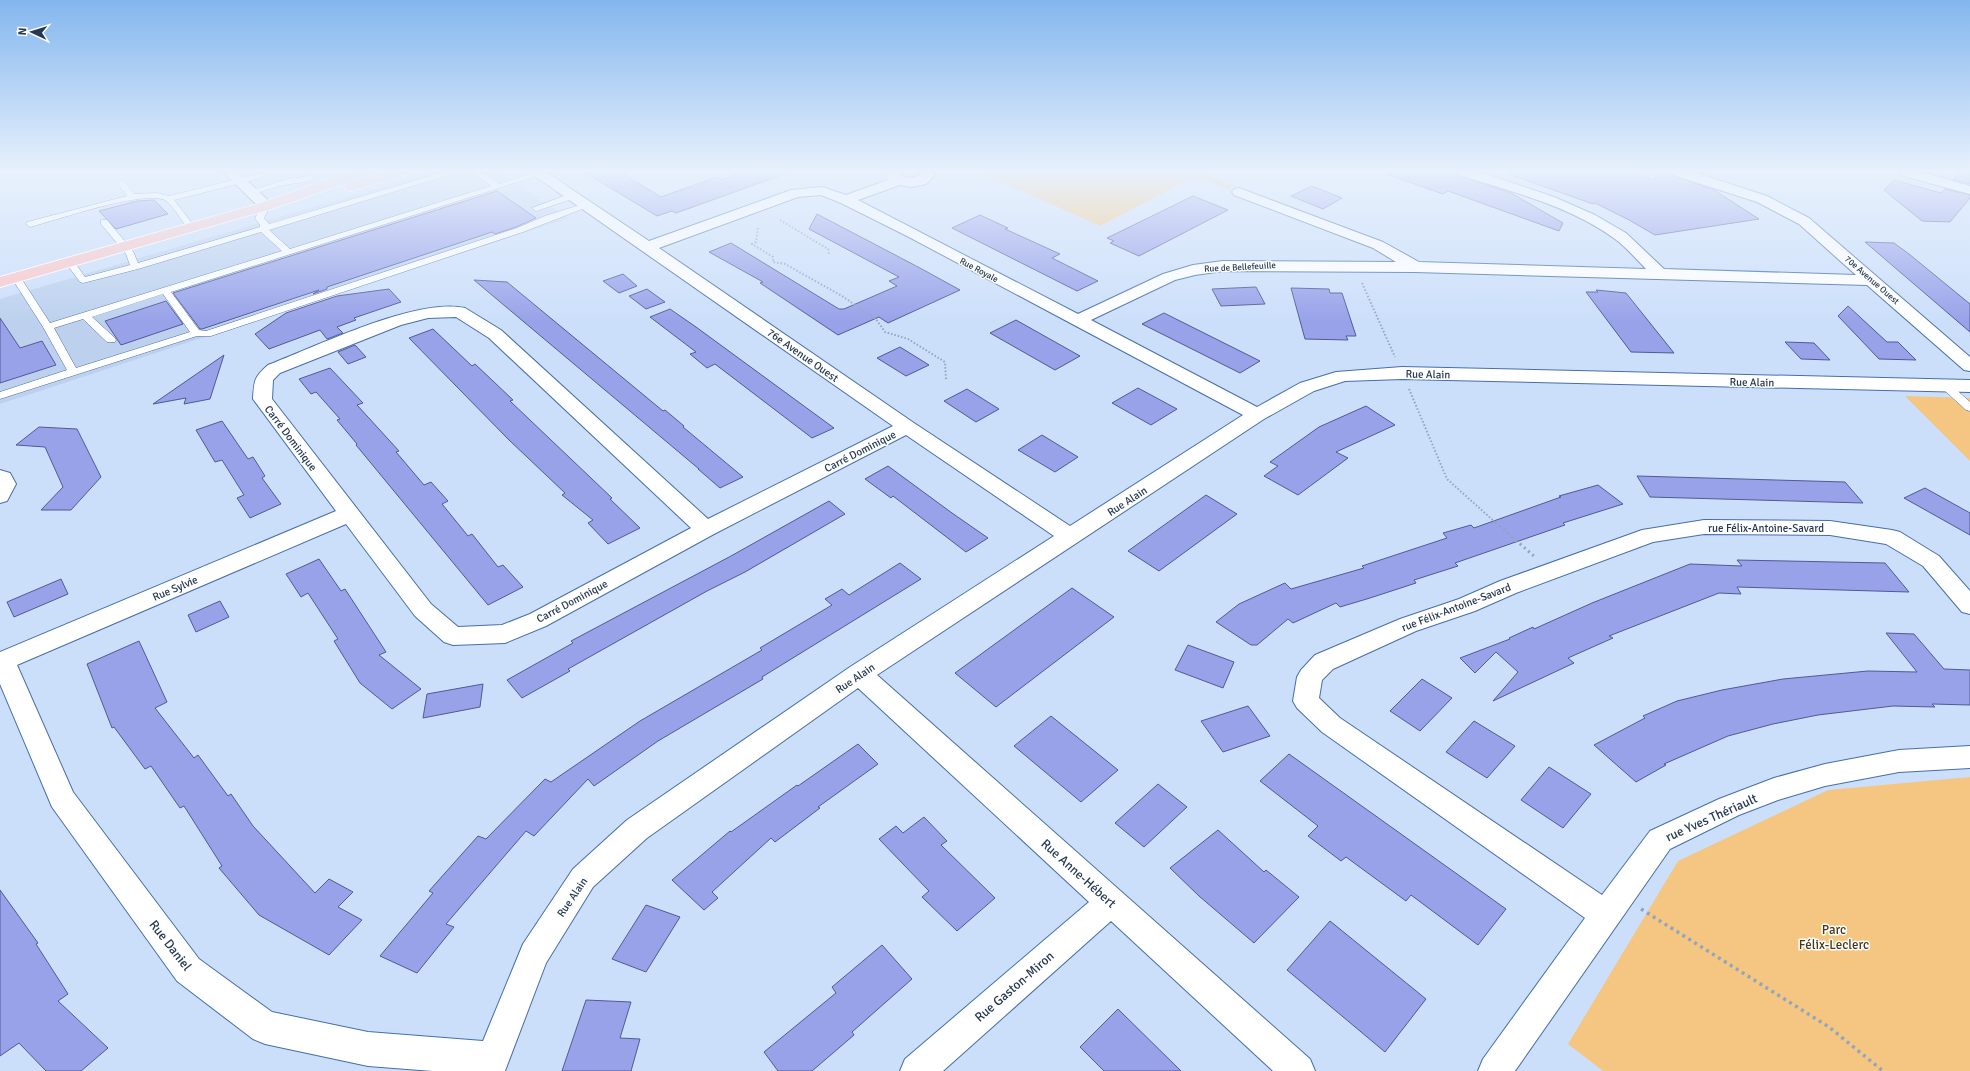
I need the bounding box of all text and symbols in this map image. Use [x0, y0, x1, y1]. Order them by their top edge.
north arrow [12, 12, 52, 52]
text: N [16, 27, 29, 36]
street label: 70e Avenue Ouest [1842, 254, 1901, 307]
street label: Rue Royale [958, 256, 1000, 285]
street label: Rue de Bellefeuille [1204, 260, 1277, 275]
street label: 76e Avenue Ouest [765, 326, 841, 385]
street label: Rue Alain [1406, 368, 1450, 381]
street label: Rue Alain [1730, 376, 1774, 389]
street label: Carré Dominique [262, 403, 320, 474]
street label: Carré Dominique [822, 428, 898, 475]
street label: Rue Alain [1105, 484, 1150, 519]
street label: rue Félix-Antoine-Savard [1708, 522, 1824, 535]
street label: Rue Sylvie [151, 573, 200, 604]
street label: Carré Dominique [534, 577, 610, 626]
street label: rue Félix-Antoine-Savard [1400, 581, 1513, 634]
street label: Rue Alain [833, 661, 877, 696]
street label: rue Yves Thériault [1663, 790, 1760, 845]
street label: Rue Anne-Hébert [1038, 836, 1119, 912]
street label: Rue Alain [555, 875, 590, 919]
street label: Rue Daniel [145, 917, 195, 974]
park label: Parc Félix-Leclerc [1799, 922, 1869, 953]
street label: Rue Gaston-Miron [972, 948, 1058, 1026]

